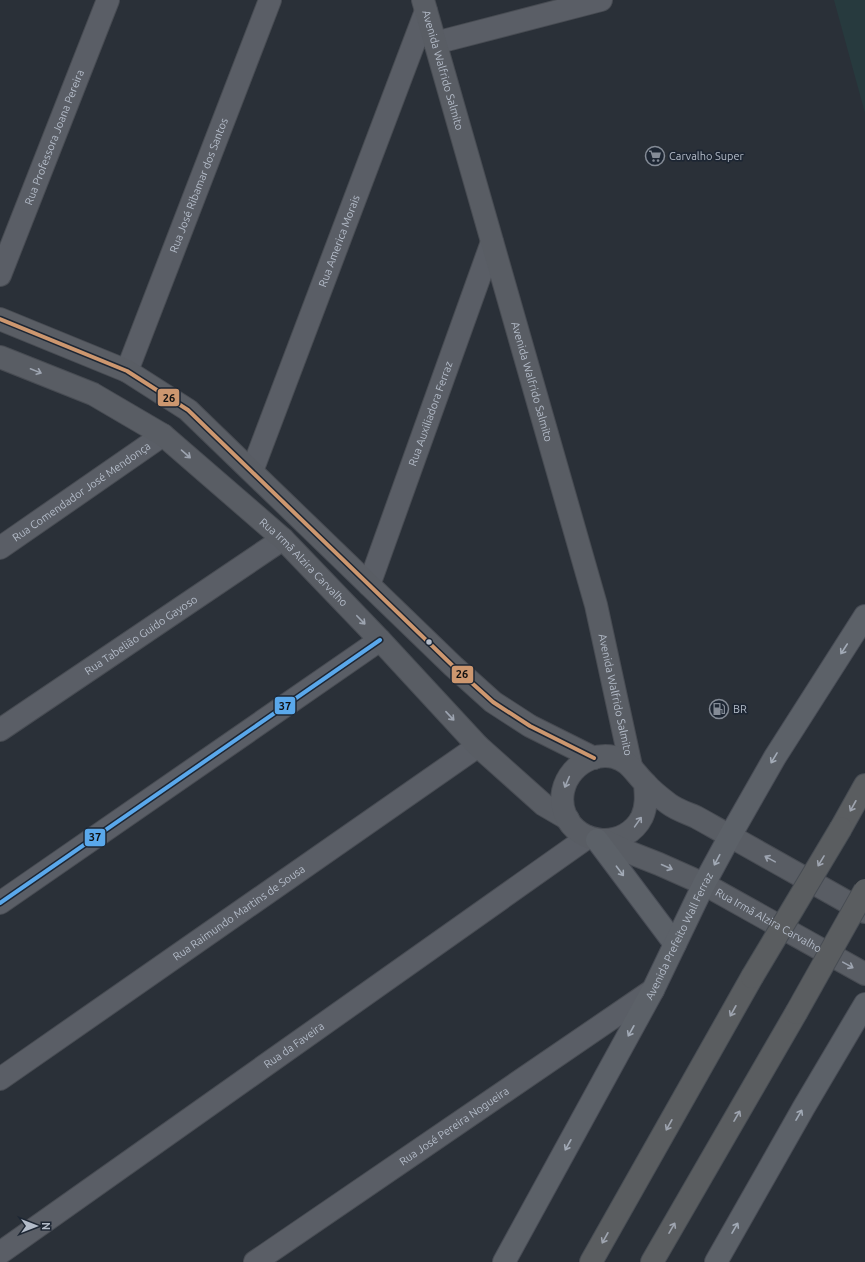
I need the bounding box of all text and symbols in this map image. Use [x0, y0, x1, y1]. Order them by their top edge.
street label: Avenida Walfrido Salmito [420, 9, 466, 132]
street label: Rua Professora Joana Pereira [22, 68, 86, 207]
street label: Rua José Ribamar dos Santos [167, 116, 230, 254]
supermarket icon: Carvalho Super [644, 145, 666, 167]
place label: Carvalho Super [669, 150, 744, 162]
street label: Rua America Morais [316, 193, 362, 289]
street label: Avenida Walfrido Salmito [509, 320, 555, 443]
street label: Rua Auxiliadora Ferraz [406, 360, 455, 468]
one-way arrow [30, 368, 42, 376]
line badge: 26 [157, 388, 180, 407]
text: 26 [163, 392, 175, 404]
street label: Rua Comendador José Mendonça [10, 440, 153, 544]
one-way arrow [180, 450, 191, 459]
street label: Rua Irmã Alzira Carvalho [257, 516, 350, 609]
street label: Rua Tabelião Guido Gayoso [82, 593, 199, 677]
one-way arrow [356, 615, 365, 625]
street label: Avenida Walfrido Salmito [596, 633, 635, 757]
unlabelled marker [424, 637, 434, 647]
one-way arrow [840, 643, 848, 654]
line badge: 26 [451, 665, 474, 684]
text: 26 [456, 668, 468, 680]
line badge: 37 [274, 696, 296, 715]
fuel station icon: BR [708, 698, 730, 720]
text: 37 [279, 700, 291, 712]
place label: BR [733, 703, 747, 715]
one-way arrow [445, 710, 454, 720]
one-way arrow [770, 752, 778, 763]
one-way arrow [562, 776, 570, 788]
one-way arrow [849, 800, 856, 812]
one-way arrow [634, 817, 642, 828]
line badge: 37 [84, 828, 106, 847]
text: 37 [89, 831, 101, 843]
one-way arrow [713, 853, 720, 865]
one-way arrow [764, 854, 776, 862]
one-way arrow [817, 855, 825, 867]
street label: Rua Raimundo Martins de Sousa [171, 863, 307, 963]
one-way arrow [660, 864, 672, 871]
one-way arrow [616, 865, 624, 876]
street label: Avenida Prefeito Wall Ferraz [643, 870, 715, 1002]
street label: Rua Irmã Alzira Carvalho [713, 886, 824, 955]
one-way arrow [842, 961, 854, 969]
one-way arrow [728, 1005, 736, 1017]
street label: Rua da Faveira [261, 1020, 326, 1070]
one-way arrow [626, 1025, 634, 1037]
street label: Rua José Pereira Nogueira [397, 1084, 511, 1168]
one-way arrow [796, 1109, 804, 1121]
one-way arrow [733, 1110, 741, 1122]
one-way arrow [665, 1119, 672, 1131]
one-way arrow [564, 1139, 572, 1151]
north arrow [16, 1206, 56, 1246]
text: N [40, 1222, 52, 1230]
one-way arrow [668, 1222, 676, 1234]
one-way arrow [732, 1222, 740, 1234]
one-way arrow [601, 1232, 609, 1244]

